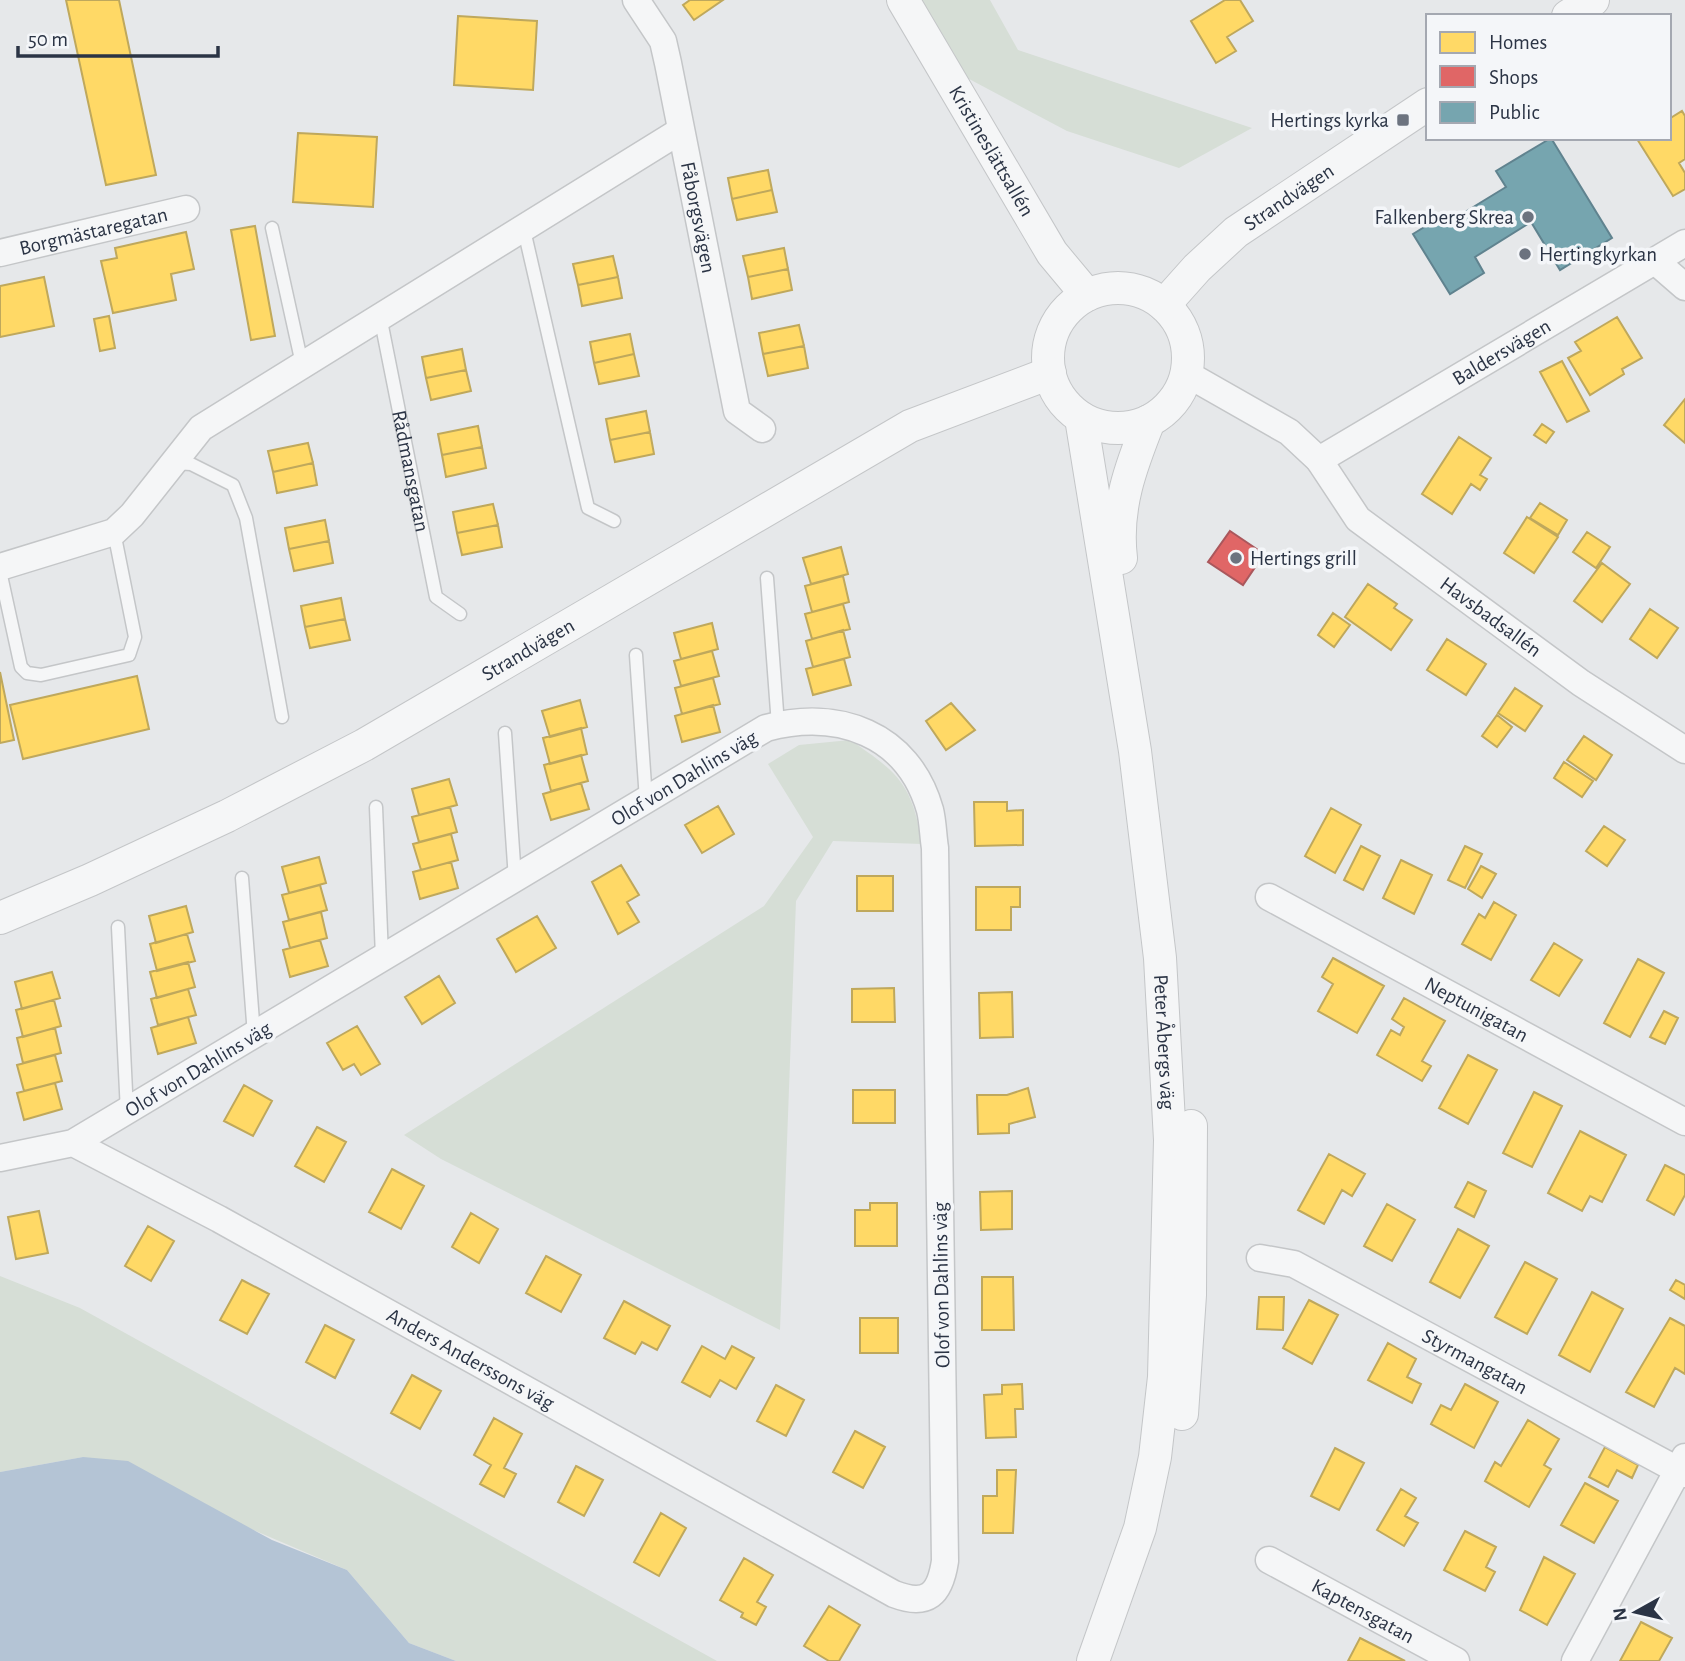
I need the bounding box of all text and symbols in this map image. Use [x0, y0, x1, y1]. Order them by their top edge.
scale bar [18, 14, 217, 58]
legend [1426, 14, 1671, 140]
text: 50 m [28, 29, 68, 50]
text: Homes [1489, 32, 1547, 53]
text: Shops [1489, 67, 1538, 88]
street label: Kristineslättsallén [945, 82, 1038, 220]
text: Public [1489, 102, 1539, 123]
place label: Hertings kyrka [1270, 110, 1389, 131]
marker: Hertings kyrka [1395, 112, 1411, 128]
street label: Fåborgsvägen [677, 160, 719, 275]
street label: Strandvägen [1240, 160, 1338, 235]
street label: Borgmästaregatan [17, 204, 170, 259]
place label: Falkenberg Skrea [1374, 207, 1514, 228]
marker: Falkenberg Skrea [1520, 209, 1536, 225]
place label: Hertingkyrkan [1539, 244, 1657, 265]
marker: Hertingkyrkan [1517, 246, 1533, 262]
street label: Baldersvägen [1449, 315, 1554, 389]
street label: Rådmansgatan [388, 408, 433, 534]
place label: Hertings grill [1250, 548, 1357, 569]
marker: Hertings grill [1228, 550, 1244, 566]
street label: Havsbadsallén [1436, 573, 1545, 661]
street label: Strandvägen [478, 615, 578, 685]
street label: Olof von Dahlins väg [608, 726, 762, 830]
street label: Neptunigatan [1421, 973, 1532, 1046]
street label: Peter Åbergs väg [1150, 974, 1178, 1111]
street label: Olof von Dahlins väg [122, 1017, 276, 1121]
street label: Olof von Dahlins väg [930, 1201, 953, 1368]
street label: Anders Anderssons väg [383, 1304, 558, 1414]
street label: Styrmangatan [1419, 1325, 1531, 1398]
street label: Kaptensgatan [1308, 1575, 1418, 1647]
north arrow [1601, 1577, 1671, 1647]
text: N [1610, 1606, 1631, 1622]

